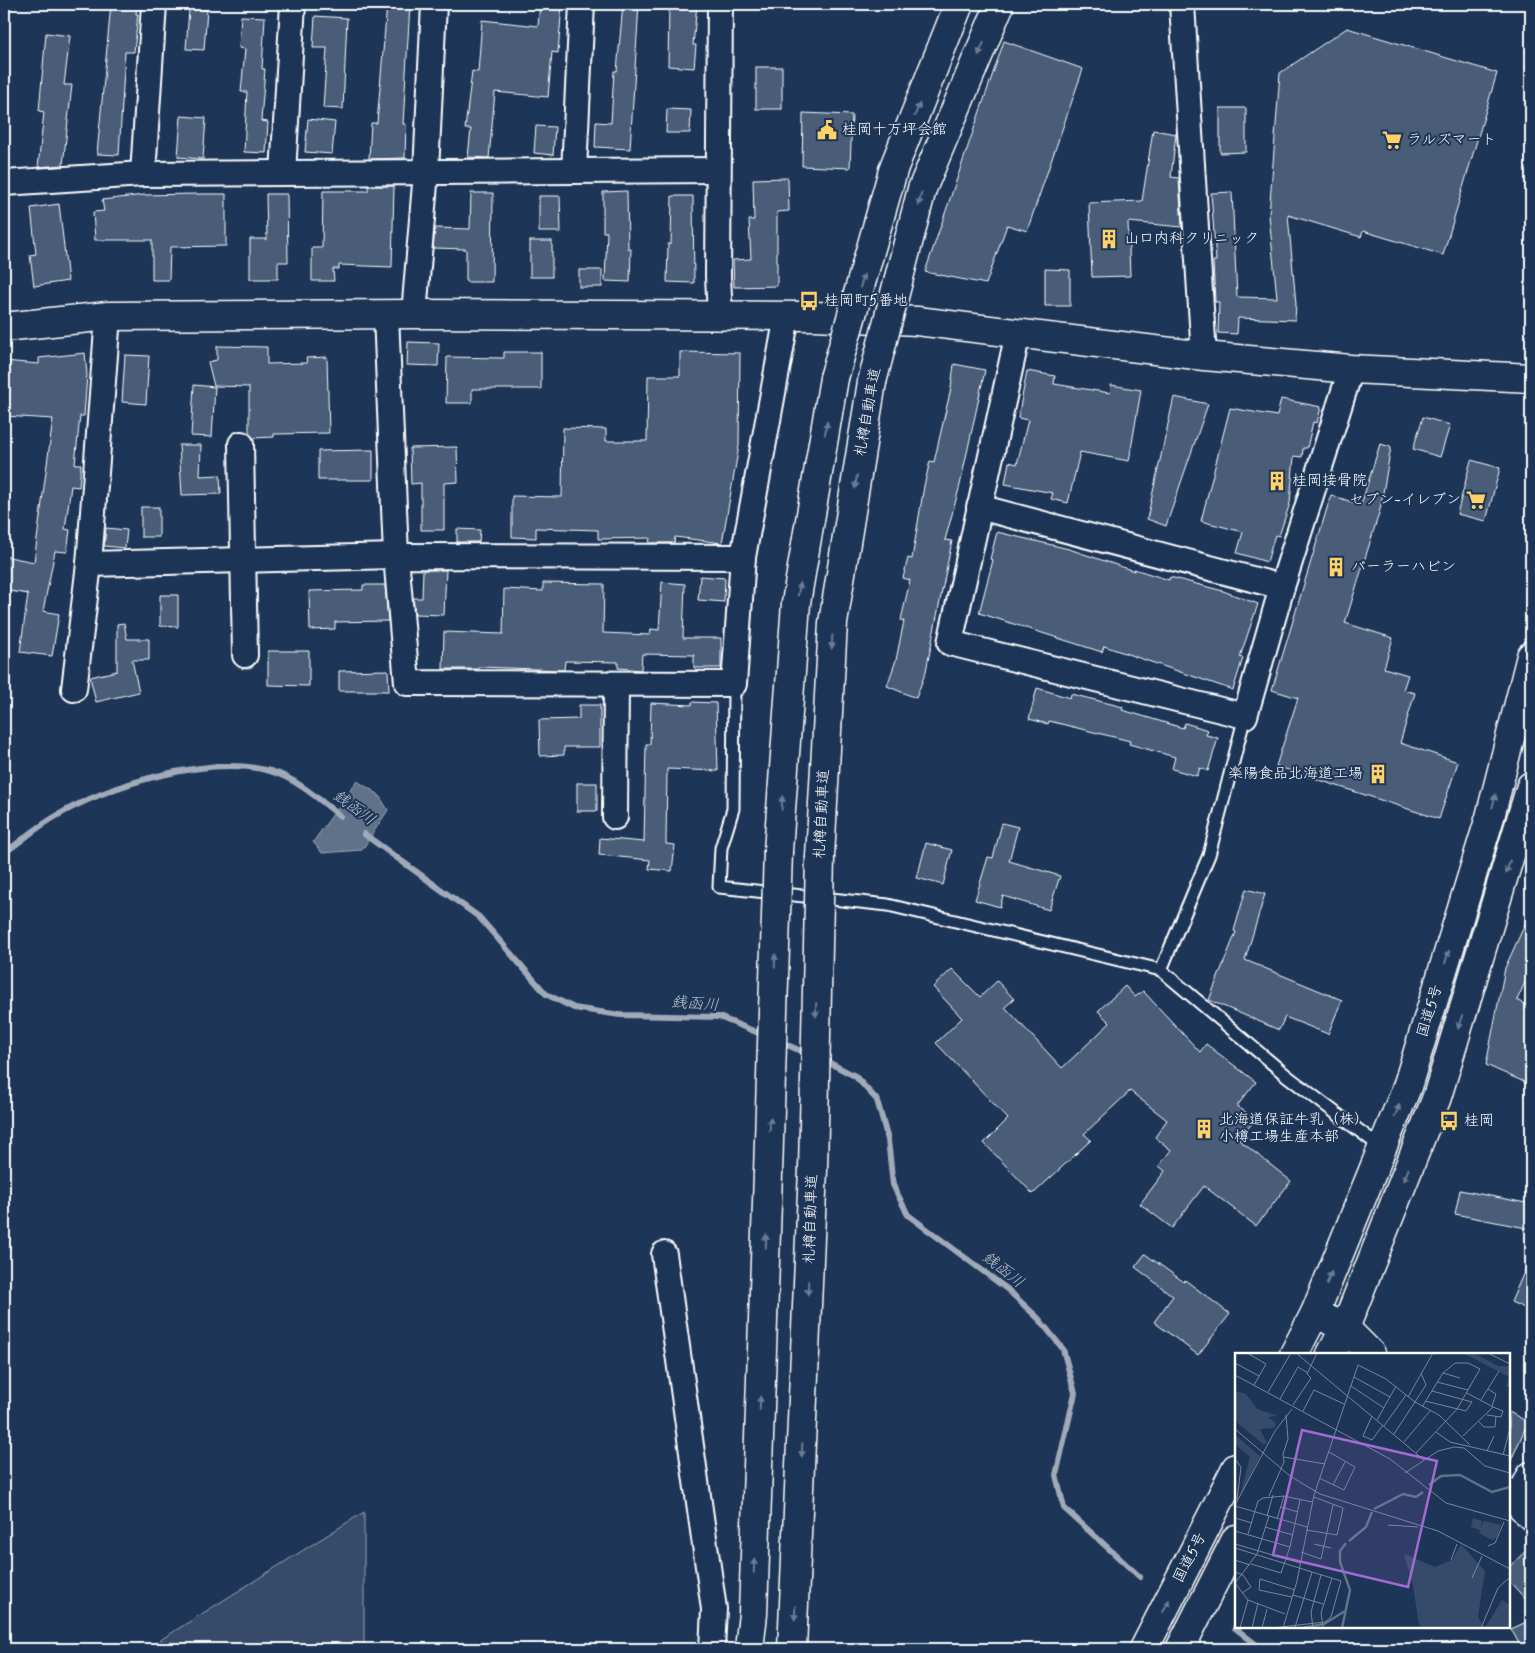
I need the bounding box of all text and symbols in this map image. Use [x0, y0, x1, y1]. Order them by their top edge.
one-way arrow [977, 41, 984, 56]
one-way arrow [913, 103, 921, 117]
public building icon: 桂岡十万坪会館 [816, 119, 838, 141]
place label: 桂岡十万坪会館 [842, 120, 947, 140]
supermarket icon: ラルズマート [1381, 129, 1403, 151]
place label: ラルズマート [1407, 130, 1496, 150]
one-way arrow [915, 191, 923, 206]
building icon: 山口内科クリニック [1098, 228, 1120, 250]
place label: 山口内科クリニック [1124, 229, 1259, 249]
one-way arrow [858, 273, 866, 288]
bus stop icon: 桂岡町5番地 [798, 290, 820, 312]
place label: 桂岡町5番地 [824, 291, 908, 311]
street label: 札樽自動車道 [850, 366, 886, 458]
one-way arrow [822, 420, 830, 436]
building icon: 桂岡接骨院 [1266, 470, 1288, 492]
place label: 桂岡接骨院 [1292, 471, 1367, 491]
one-way arrow [852, 474, 860, 490]
supermarket icon: セブン-イレブン [1465, 489, 1487, 511]
place label: セブン-イレブン [1349, 490, 1461, 510]
building icon: パーラーハビン [1325, 556, 1347, 578]
place label: パーラーハビン [1351, 557, 1456, 577]
one-way arrow [795, 580, 803, 596]
one-way arrow [828, 635, 836, 651]
building icon: 楽陽食品北海道工場 [1367, 763, 1389, 785]
place label: 楽陽食品北海道工場 [1228, 764, 1363, 784]
street label: 札樽自動車道 [810, 769, 834, 859]
water label: 銭函川 [328, 785, 380, 831]
one-way arrow [1490, 794, 1498, 809]
one-way arrow [778, 795, 786, 811]
one-way arrow [1504, 859, 1512, 874]
one-way arrow [1443, 949, 1451, 964]
one-way arrow [771, 953, 779, 969]
street label: 国道5号 [1413, 982, 1447, 1040]
water label: 銭函川 [670, 992, 720, 1016]
one-way arrow [812, 1003, 820, 1019]
one-way arrow [1456, 1014, 1464, 1029]
one-way arrow [1393, 1104, 1401, 1119]
place label: 北海道保証牛乳（株） 小樽工場生産本部 [1219, 1110, 1369, 1147]
bus stop icon: 桂岡 [1438, 1110, 1460, 1132]
place label: 桂岡 [1464, 1111, 1494, 1131]
one-way arrow [766, 1116, 774, 1132]
building icon: 北海道保証牛乳（株） 小樽工場生産本部 [1193, 1118, 1215, 1140]
one-way arrow [1401, 1168, 1409, 1182]
street label: 札樽自動車道 [799, 1174, 823, 1264]
one-way arrow [762, 1233, 770, 1249]
water label: 銭函川 [978, 1247, 1028, 1293]
one-way arrow [1325, 1270, 1333, 1285]
one-way arrow [804, 1280, 812, 1296]
inset map [1235, 1353, 1510, 1628]
one-way arrow [756, 1395, 764, 1411]
one-way arrow [797, 1442, 805, 1458]
street label: 国道5号 [1169, 1529, 1211, 1587]
one-way arrow [751, 1557, 759, 1573]
one-way arrow [1162, 1599, 1170, 1613]
one-way arrow [791, 1605, 799, 1621]

